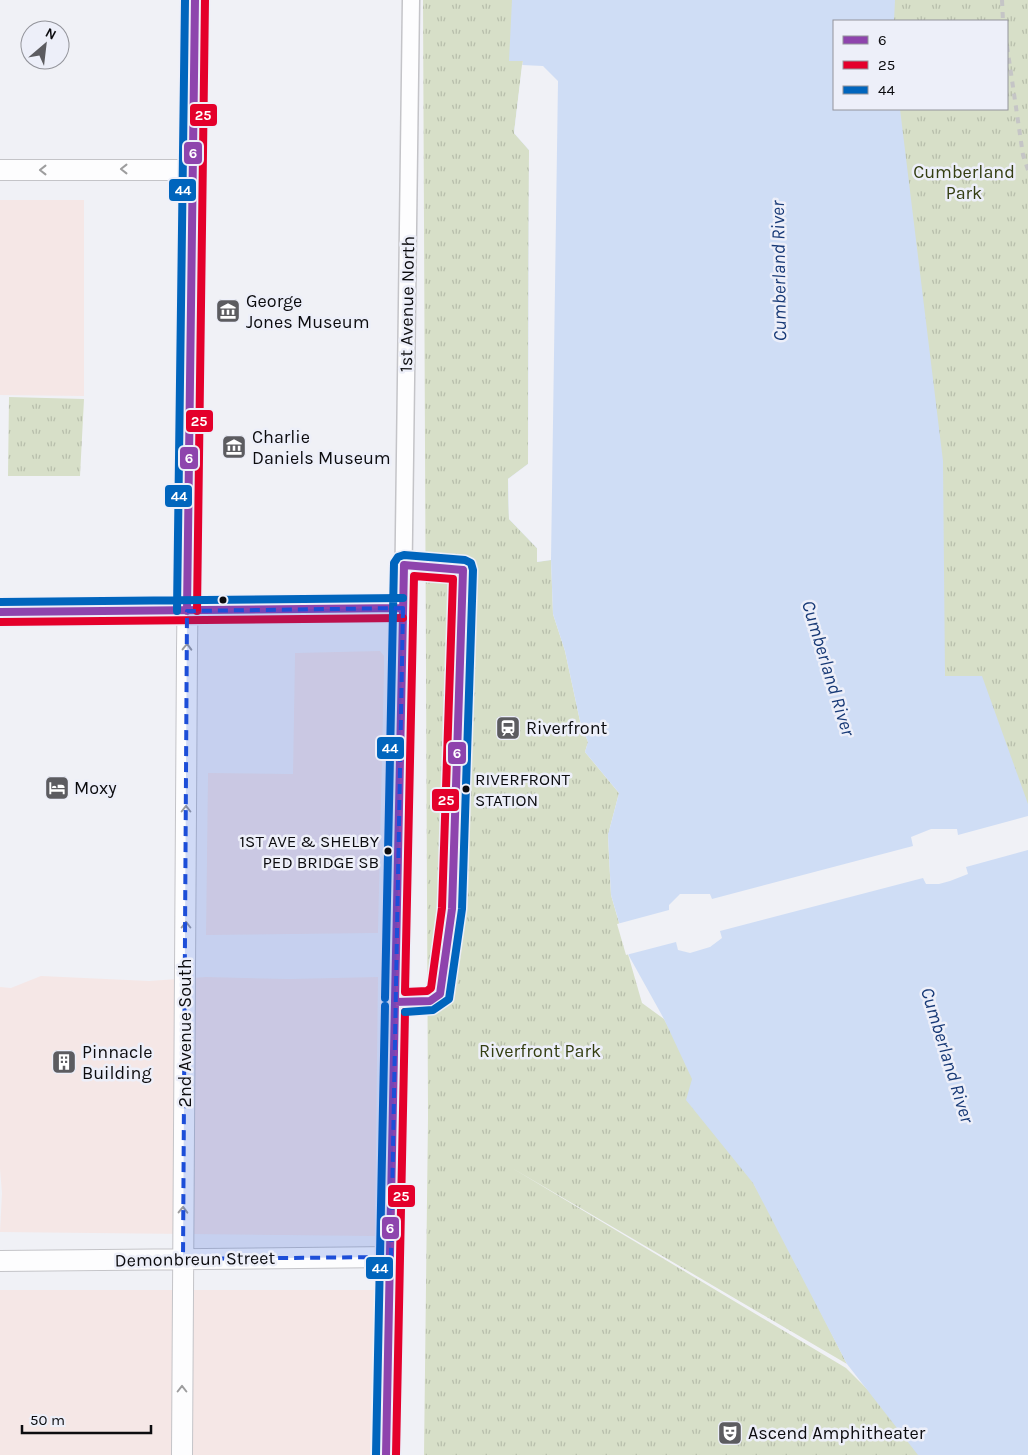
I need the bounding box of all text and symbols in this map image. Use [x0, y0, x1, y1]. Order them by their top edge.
north arrow [20, 20, 70, 70]
legend [833, 20, 1008, 110]
text: N [42, 24, 59, 44]
text: 6 [878, 31, 887, 49]
text: 25 [878, 56, 895, 74]
text: 44 [878, 81, 895, 99]
line badge: 25 [189, 103, 218, 127]
text: 25 [195, 107, 211, 124]
line badge: 6 [183, 141, 203, 165]
text: 6 [189, 145, 197, 162]
park label: Cumberland Park [913, 161, 1015, 204]
one-way arrow [120, 164, 128, 174]
one-way arrow [39, 165, 46, 175]
line badge: 44 [168, 178, 197, 202]
text: 44 [175, 182, 192, 199]
water label: Cumberland River [767, 199, 791, 341]
street label: 1st Avenue North [395, 236, 419, 372]
place label: George Jones Museum [246, 290, 370, 333]
museum icon: George Jones Museum [215, 298, 241, 324]
line badge: 25 [185, 409, 214, 433]
text: 25 [191, 413, 207, 430]
place label: Charlie Daniels Museum [252, 426, 391, 469]
museum icon: Charlie Daniels Museum [221, 434, 247, 460]
line badge: 6 [179, 446, 199, 470]
text: 6 [185, 450, 193, 467]
line badge: 44 [164, 484, 193, 508]
text: 44 [171, 488, 188, 505]
unlabelled marker [218, 595, 228, 605]
water label: Cumberland River [797, 598, 860, 740]
one-way arrow [182, 642, 192, 650]
station icon: Riverfront [495, 715, 521, 741]
place label: Riverfront [526, 717, 608, 739]
line badge: 44 [376, 736, 405, 760]
text: 44 [382, 740, 399, 757]
line badge: 6 [447, 741, 467, 765]
text: 6 [453, 745, 461, 762]
place label: RIVERFRONT STATION [475, 769, 571, 810]
hotel icon: Moxy [44, 775, 70, 801]
place label: Moxy [74, 777, 117, 799]
marker: RIVERFRONT STATION [461, 784, 471, 794]
line badge: 25 [431, 788, 460, 812]
text: 25 [438, 792, 454, 809]
one-way arrow [181, 805, 191, 812]
place label: 1ST AVE & SHELBY PED BRIDGE SB [239, 831, 380, 872]
marker: 1ST AVE & SHELBY PED BRIDGE SB [383, 846, 393, 856]
one-way arrow [181, 921, 191, 929]
street label: 2nd Avenue South [174, 959, 196, 1108]
water label: Cumberland River [916, 985, 979, 1127]
park label: Riverfront Park [479, 1040, 601, 1062]
place label: Pinnacle Building [82, 1041, 153, 1084]
building icon: Pinnacle Building [51, 1049, 77, 1075]
line badge: 25 [387, 1184, 416, 1208]
text: 25 [393, 1188, 409, 1205]
one-way arrow [178, 1206, 188, 1214]
line badge: 6 [381, 1216, 400, 1240]
text: 6 [386, 1220, 394, 1237]
street label: Demonbreun Street [115, 1247, 276, 1271]
line badge: 44 [365, 1256, 394, 1280]
text: 44 [372, 1260, 389, 1277]
one-way arrow [177, 1385, 187, 1392]
scale bar [22, 1402, 151, 1434]
text: 50 m [30, 1411, 65, 1429]
theatre icon: Ascend Amphitheater [717, 1420, 743, 1446]
place label: Ascend Amphitheater [748, 1422, 926, 1444]

